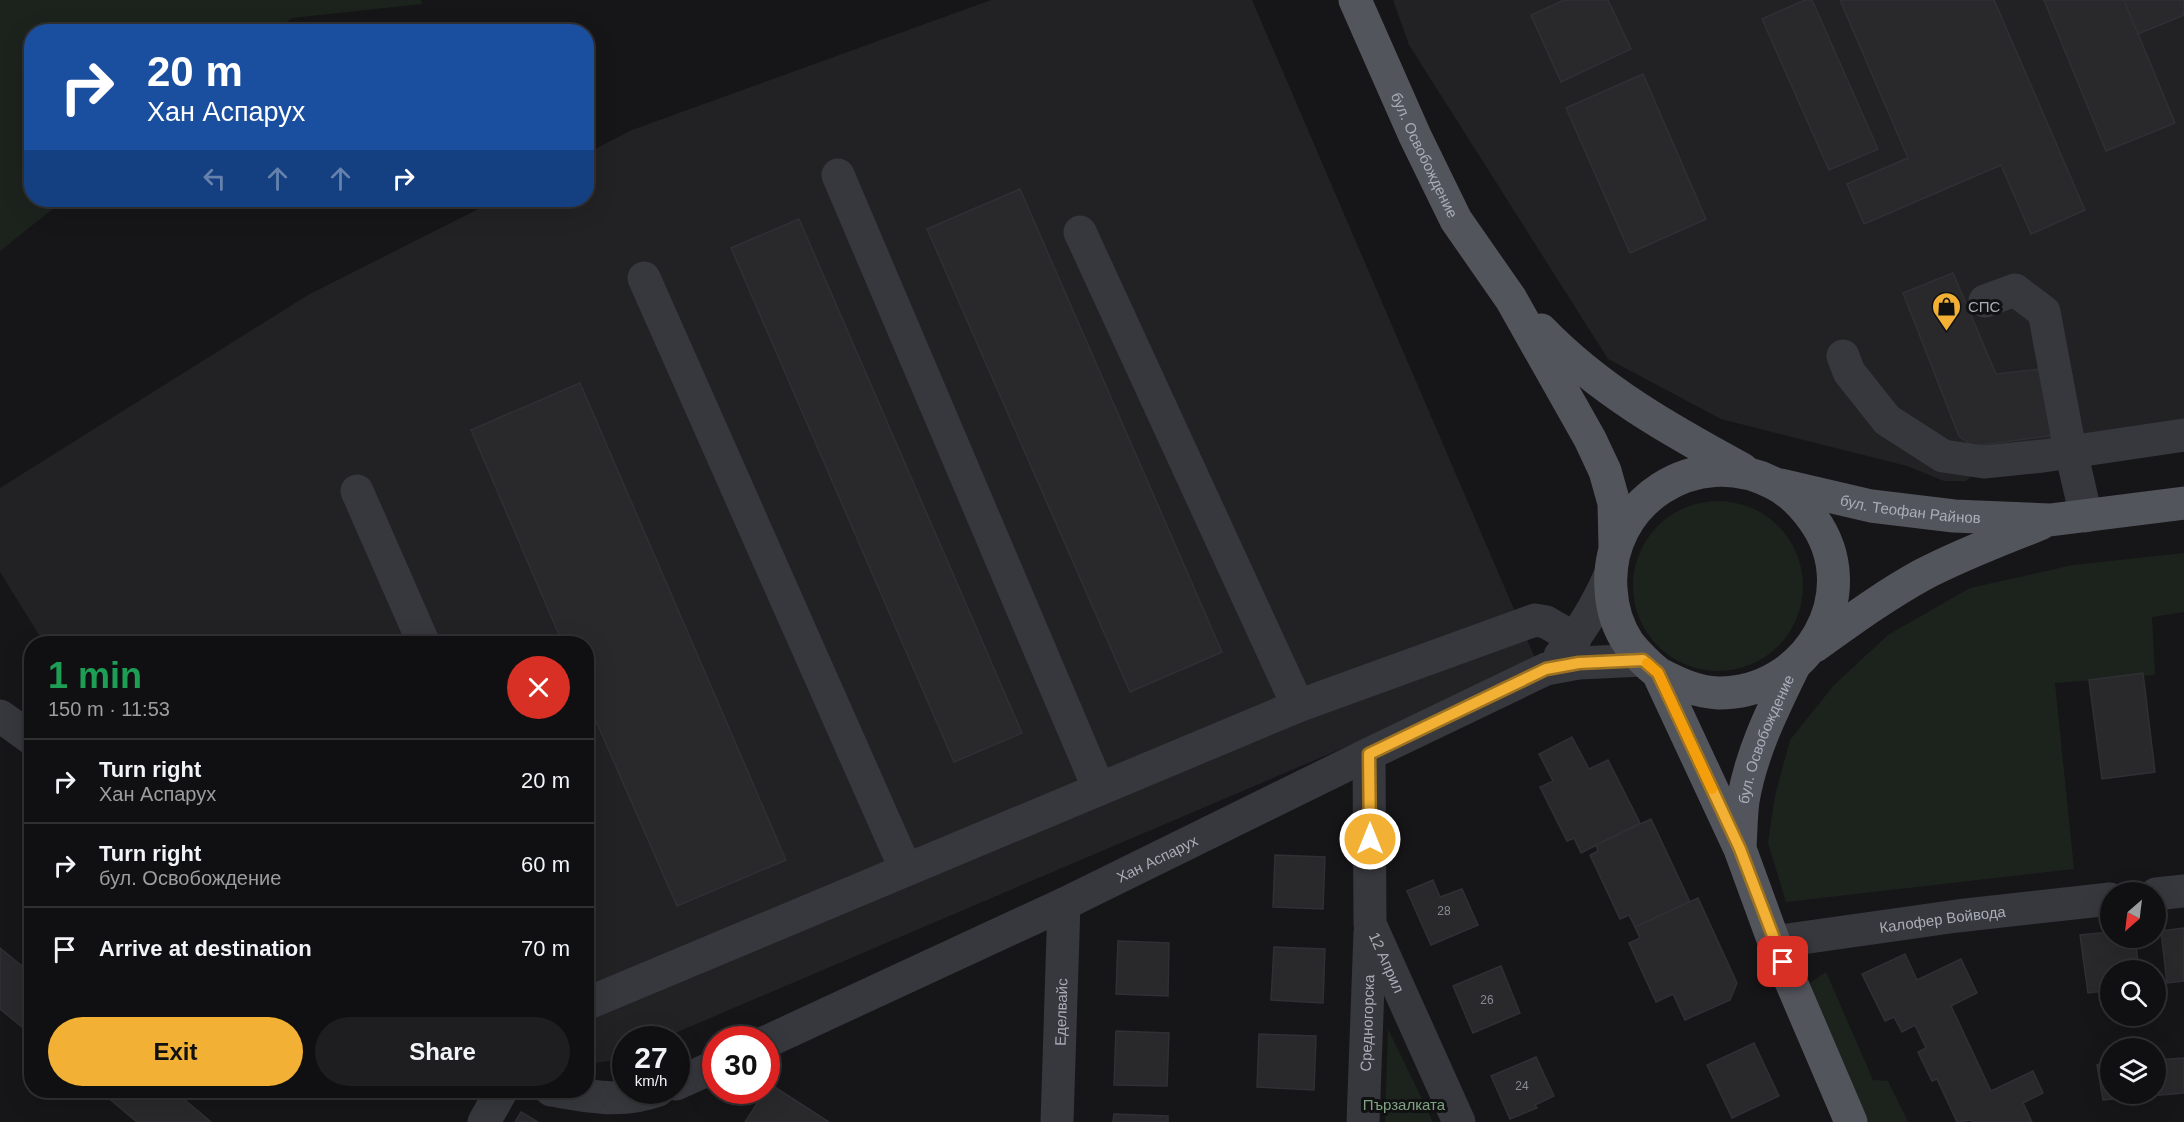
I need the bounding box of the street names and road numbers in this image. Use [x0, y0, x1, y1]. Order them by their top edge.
street label: бул. Освобождение [1388, 90, 1462, 220]
street label: бул. Теофан Райнов [1839, 491, 1981, 526]
street label: бул. Освобождение [1734, 672, 1797, 805]
street label: Хан Аспарух [1114, 831, 1201, 885]
street label: Калофер Войвода [1878, 902, 2007, 935]
street label: 12 Април [1366, 929, 1408, 995]
street label: Средногорска [1356, 974, 1377, 1072]
street label: Еделвайс [1051, 978, 1070, 1046]

